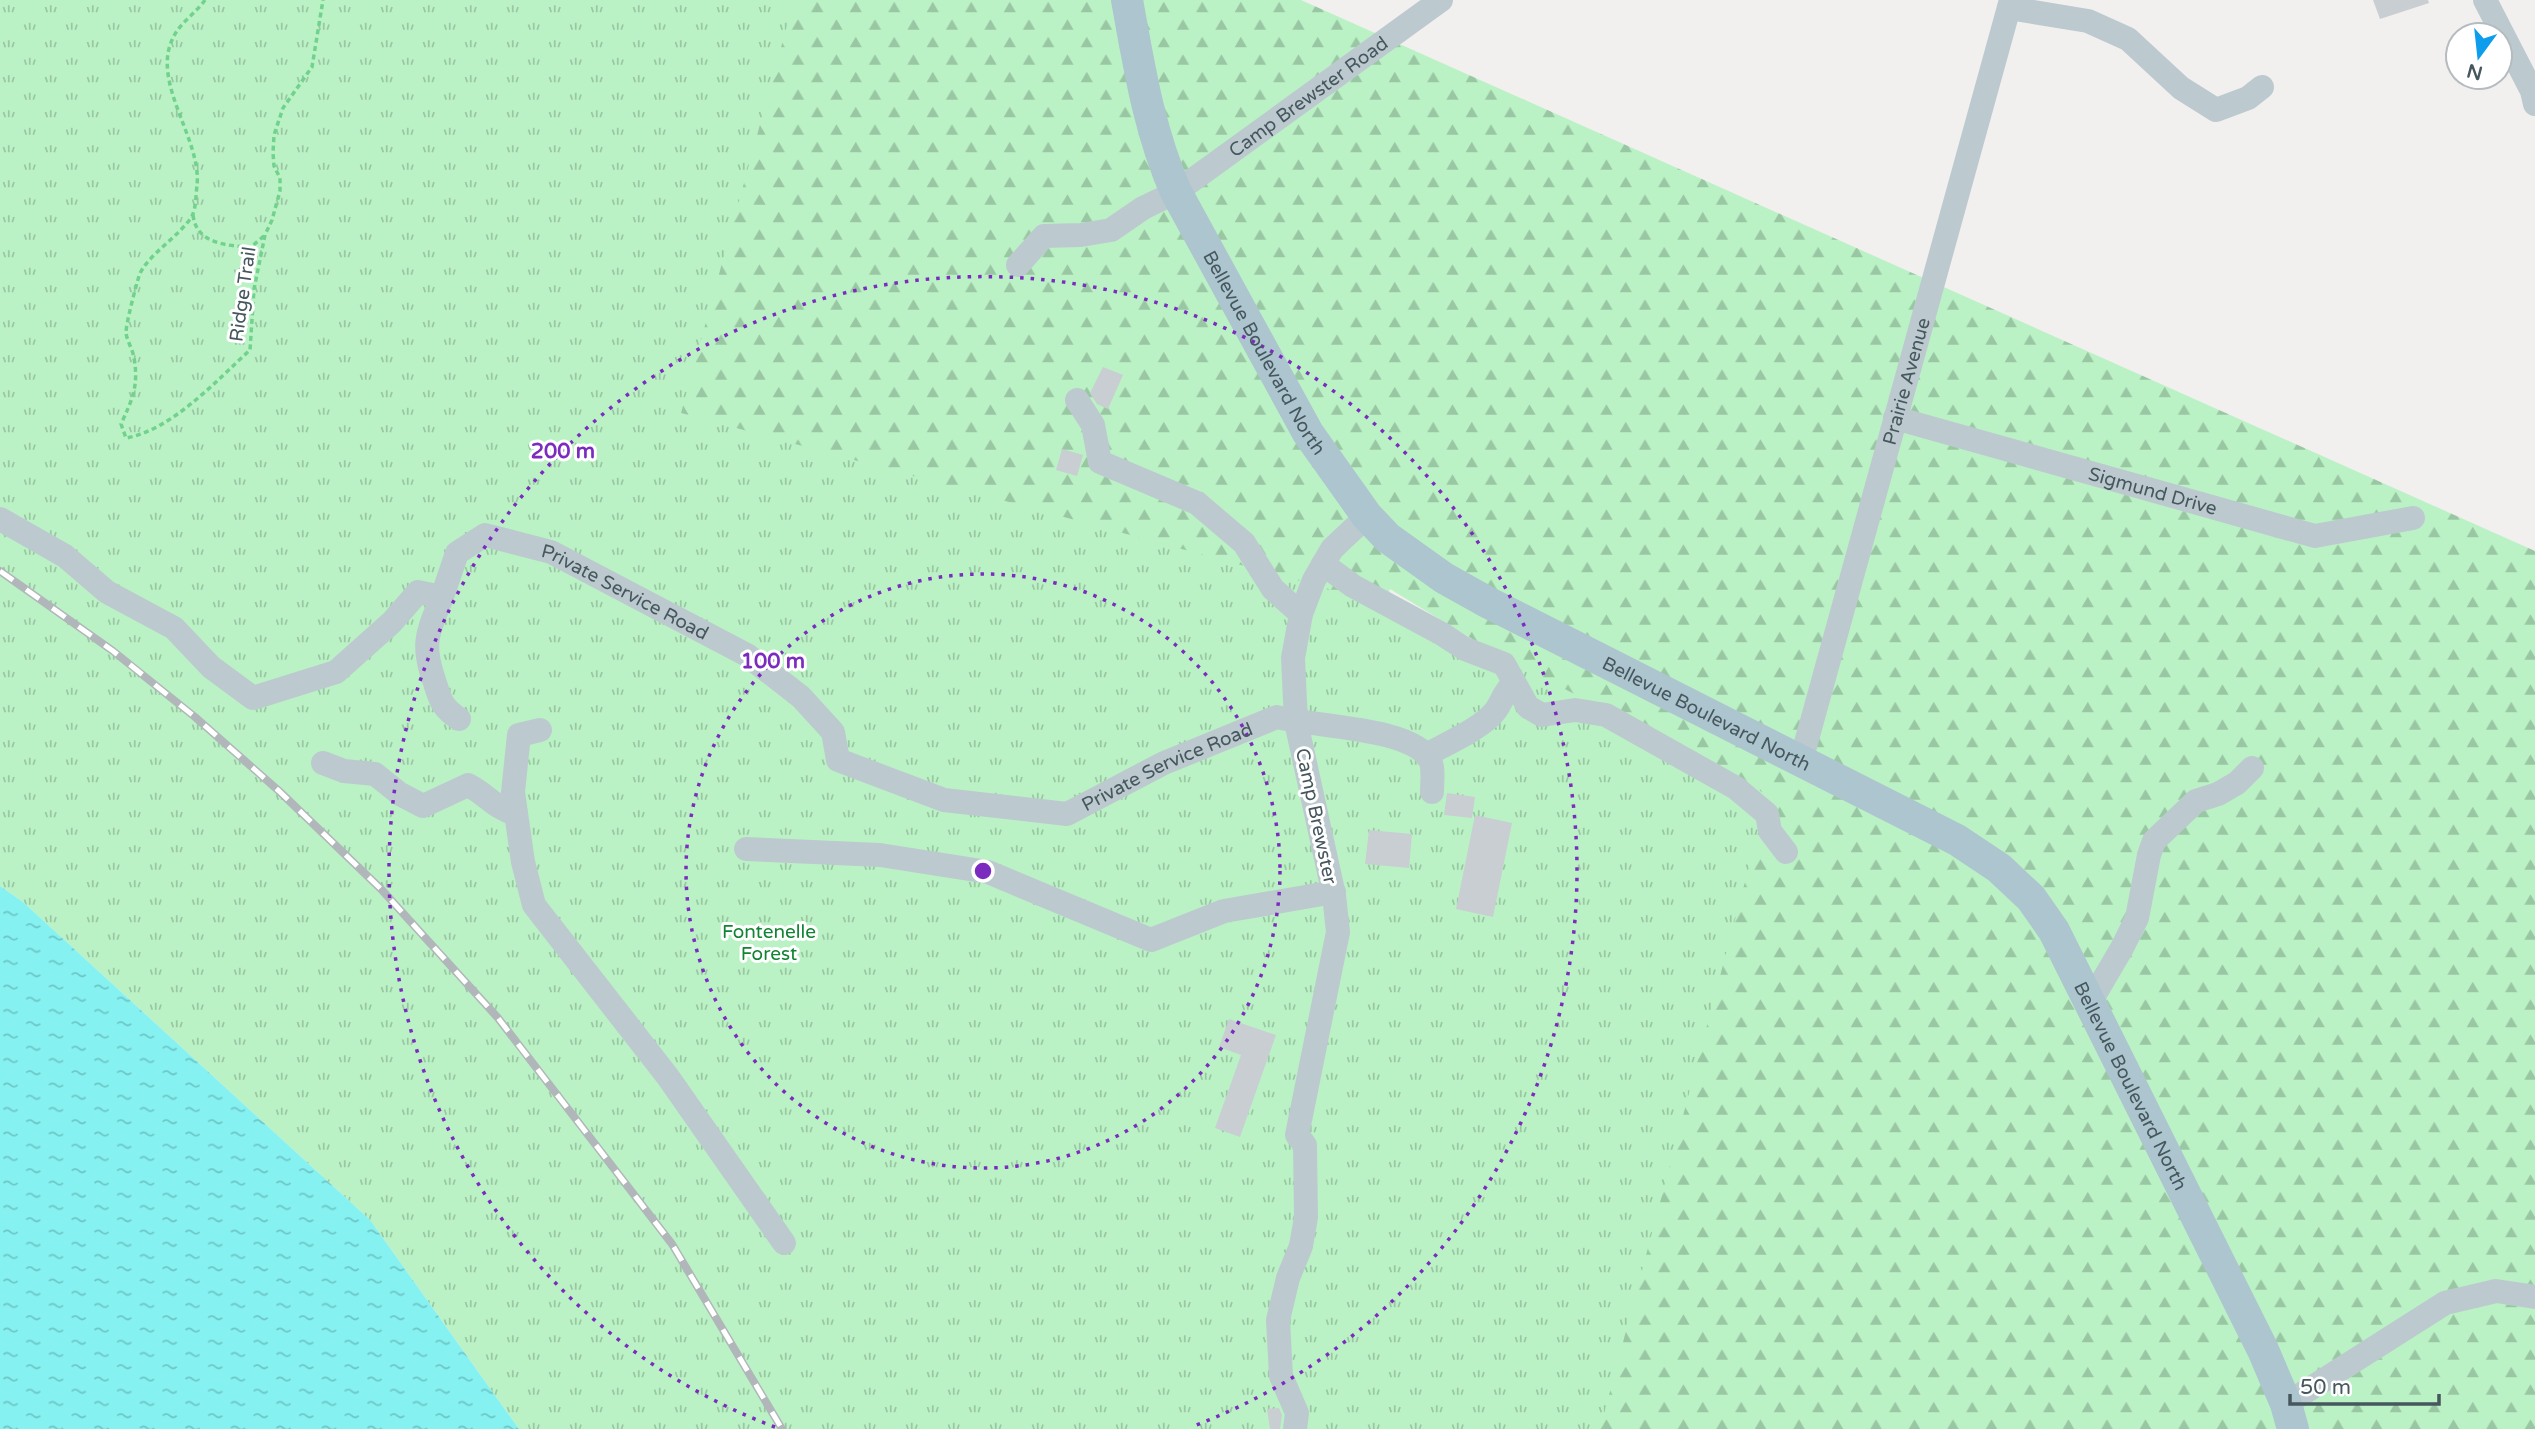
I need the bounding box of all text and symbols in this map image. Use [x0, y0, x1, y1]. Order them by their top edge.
north arrow [2444, 21, 2514, 91]
street label: Camp Brewster Road [1225, 32, 1392, 162]
text: N [2465, 59, 2485, 84]
street label: Ridge Trail [225, 245, 261, 343]
street label: Bellevue Boulevard North [1198, 247, 1330, 459]
street label: Prairie Avenue [1879, 315, 1935, 448]
text: 200 m [531, 439, 595, 464]
street label: Sigmund Drive [2086, 463, 2220, 520]
street label: Private Service Road [539, 540, 712, 645]
text: 100 m [741, 649, 805, 674]
street label: Bellevue Boulevard North [1599, 652, 1814, 776]
street label: Private Service Road [1078, 718, 1256, 816]
street label: Camp Brewster [1291, 746, 1341, 887]
centre of rings [971, 859, 995, 883]
park label: Fontenelle Forest [722, 921, 816, 965]
street label: Bellevue Boulevard North [2069, 978, 2192, 1194]
scale bar [2290, 1362, 2439, 1406]
text: 50 m [2300, 1375, 2351, 1400]

